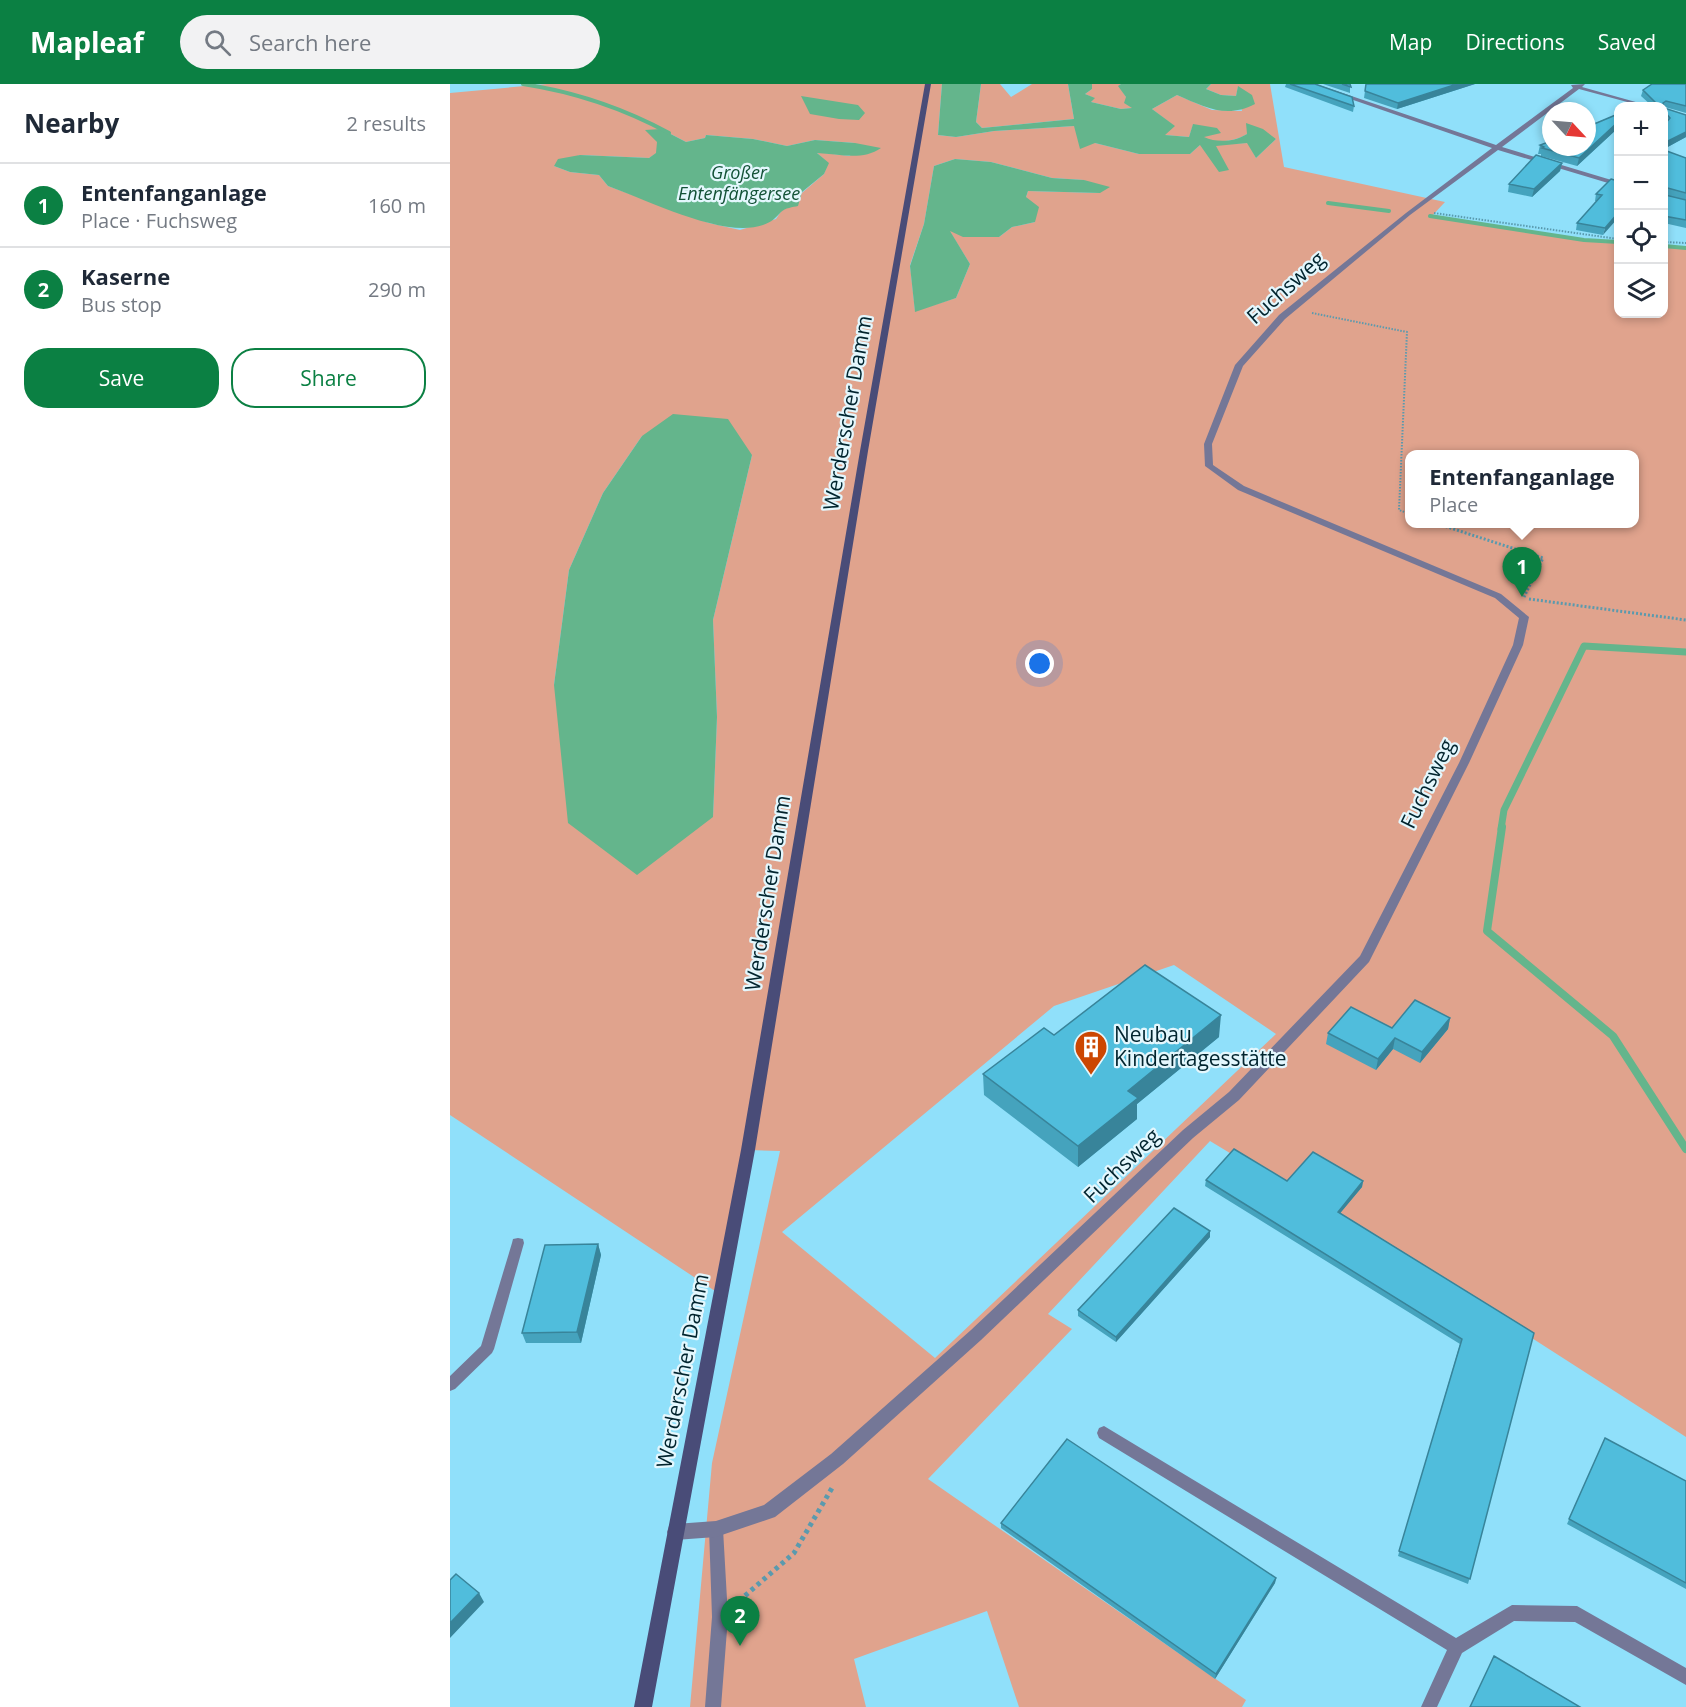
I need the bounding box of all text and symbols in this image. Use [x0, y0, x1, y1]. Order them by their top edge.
search box [180, 15, 600, 69]
text: Mapleaf [30, 23, 144, 61]
icon: search [201, 26, 234, 59]
text: Search here [249, 27, 371, 57]
text: Map [1389, 28, 1432, 56]
text: Directions [1465, 28, 1565, 56]
text: Saved [1598, 28, 1656, 56]
north arrow [1542, 102, 1596, 156]
map controls [1614, 102, 1668, 318]
button: + [1614, 102, 1668, 156]
text: Nearby [24, 105, 119, 141]
text: 2 results [346, 110, 426, 137]
button: − [1614, 156, 1668, 210]
water label: Großer Entenfängersee [678, 160, 800, 205]
text: Entenfanganlage [81, 177, 267, 207]
text: 1 [38, 192, 49, 219]
text: 160 m [368, 192, 426, 219]
text: Place · Fuchsweg [81, 207, 237, 234]
button: locate [1614, 210, 1668, 264]
street label: Fuchsweg [1240, 245, 1330, 330]
text: Kaserne [81, 261, 170, 291]
button: layers [1614, 264, 1668, 318]
text: 2 [38, 276, 49, 303]
text: 290 m [368, 276, 426, 303]
text: Bus stop [81, 291, 162, 318]
street label: Werderscher Damm [816, 313, 878, 513]
button: Save [24, 348, 219, 408]
button: Share [231, 348, 426, 408]
popup [1405, 450, 1639, 528]
text: Entenfanganlage [1429, 461, 1615, 491]
text: Place [1429, 491, 1478, 518]
pin: 1 [1502, 548, 1542, 597]
your location [1025, 649, 1054, 678]
street label: Fuchsweg [1393, 734, 1461, 833]
street label: Werderscher Damm [738, 793, 796, 993]
place label: Neubau Kindertagesstätte [1114, 1020, 1287, 1072]
building icon: Neubau Kindertagesstätte [1073, 1029, 1109, 1076]
street label: Fuchsweg [1077, 1122, 1166, 1209]
street label: Werderscher Damm [649, 1271, 715, 1470]
pin: 2 [720, 1596, 760, 1646]

